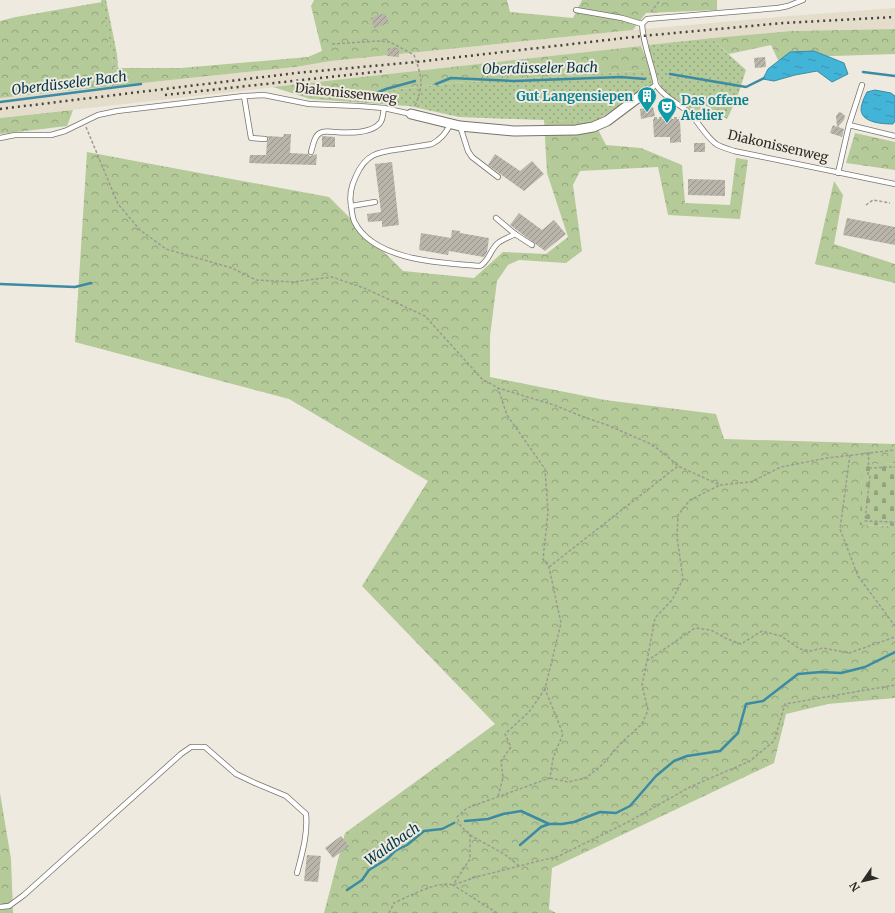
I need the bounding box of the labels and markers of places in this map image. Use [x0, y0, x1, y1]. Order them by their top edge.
building icon: Gut Langensiepen [636, 85, 658, 113]
place label: Gut Langensiepen [516, 88, 633, 105]
place label: Das offene Atelier [680, 92, 749, 124]
theatre icon: Das offene Atelier [656, 96, 678, 124]

